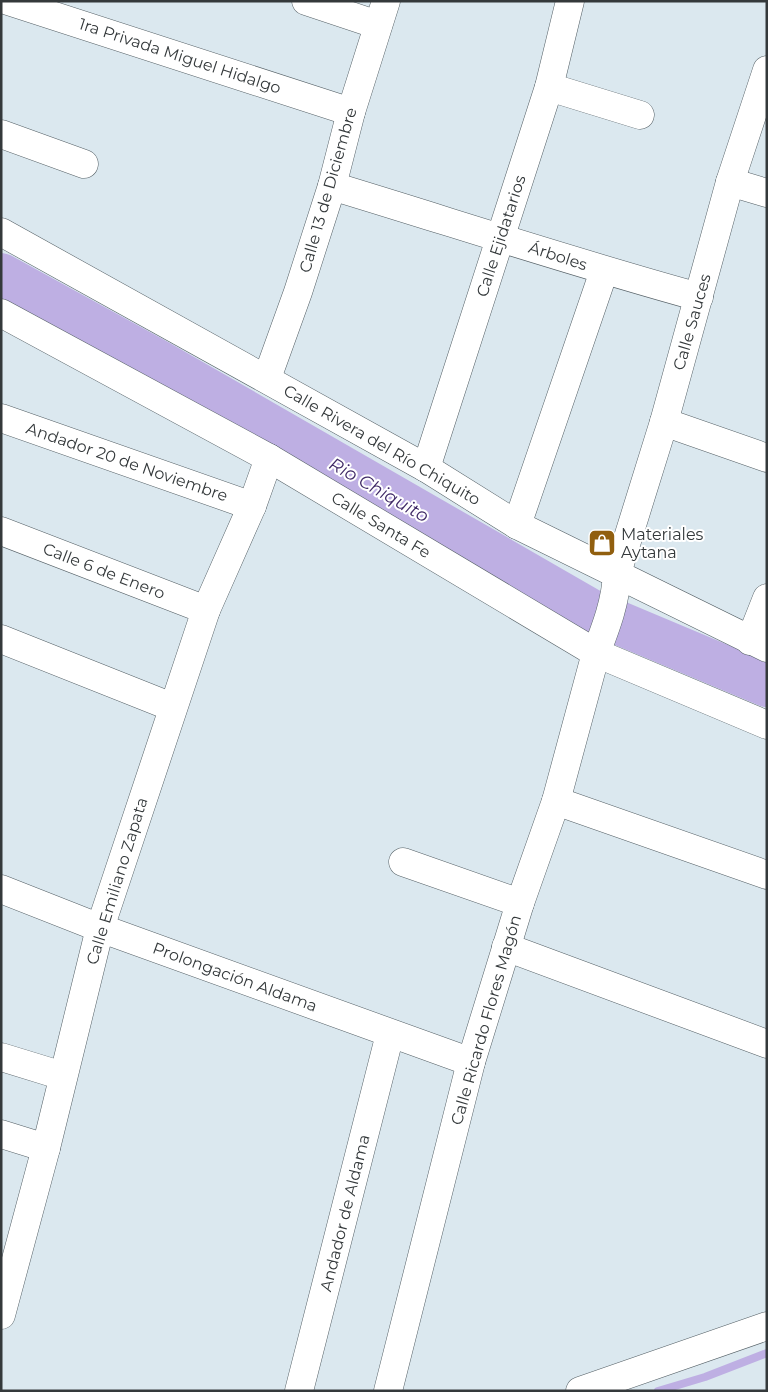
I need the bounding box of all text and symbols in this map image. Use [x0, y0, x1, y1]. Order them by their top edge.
street label: 1ra Privada Miguel Hidalgo [76, 14, 284, 98]
street label: Calle 13 de Diciembre [295, 105, 361, 275]
street label: Calle Ejidatarios [472, 173, 530, 299]
street label: Árboles [526, 238, 590, 274]
street label: Calle Sauces [669, 271, 715, 372]
street label: Calle Rivera del Río Chiquito [280, 381, 484, 509]
street label: Andador 20 de Noviembre [24, 419, 230, 505]
water label: Rio Chiquito [325, 453, 433, 527]
street label: Calle Santa Fe [328, 488, 434, 562]
place label: Materiales Aytana [621, 525, 704, 562]
shop icon: Materiales Aytana [587, 528, 617, 558]
street label: Calle 6 de Enero [40, 539, 168, 603]
street label: Calle Emiliano Zapata [82, 795, 152, 967]
street label: Calle Ricardo Flores Magón [447, 913, 525, 1127]
street label: Prolongación Aldama [150, 938, 320, 1016]
street label: Andador de Aldama [316, 1132, 374, 1294]

